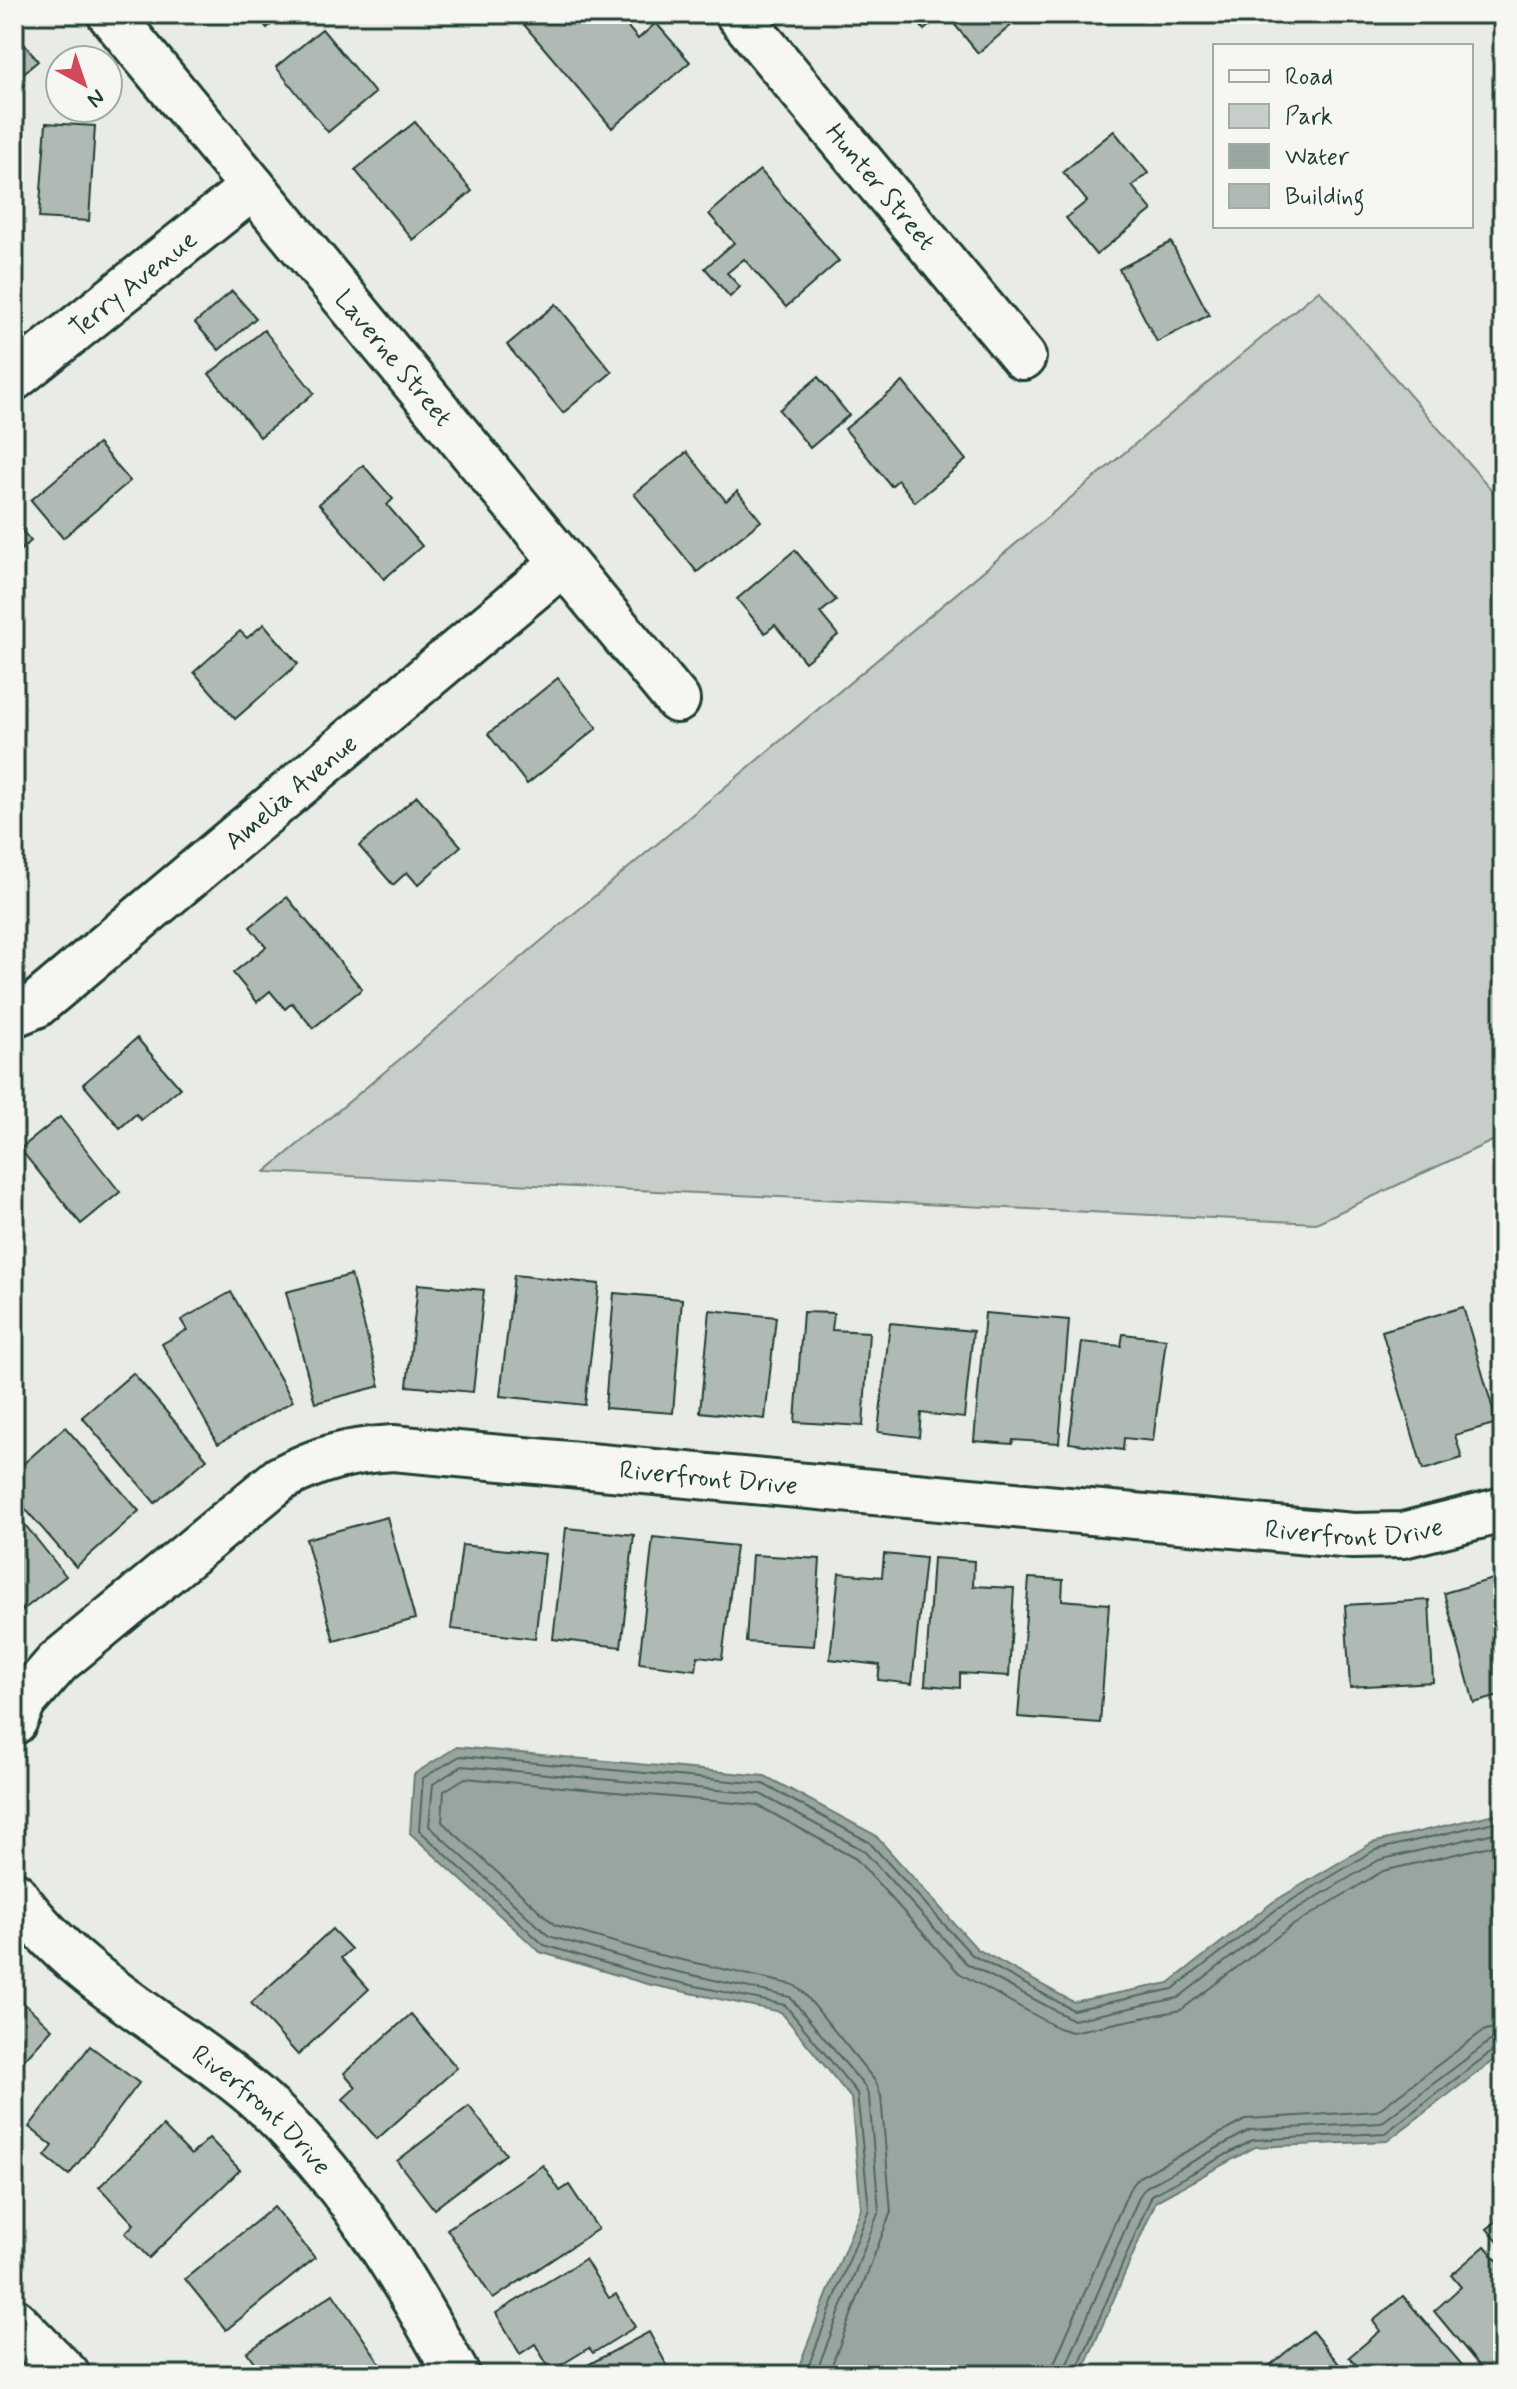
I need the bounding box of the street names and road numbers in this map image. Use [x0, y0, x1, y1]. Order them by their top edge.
street label: Hunter Street [817, 117, 942, 258]
street label: Terry Avenue [63, 223, 205, 346]
street label: Laverne Street [326, 284, 459, 434]
street label: Amelia Avenue [218, 728, 365, 859]
street label: Riverfront Drive [618, 1454, 799, 1504]
street label: Riverfront Drive [1263, 1511, 1447, 1555]
street label: Riverfront Drive [184, 2038, 338, 2183]

